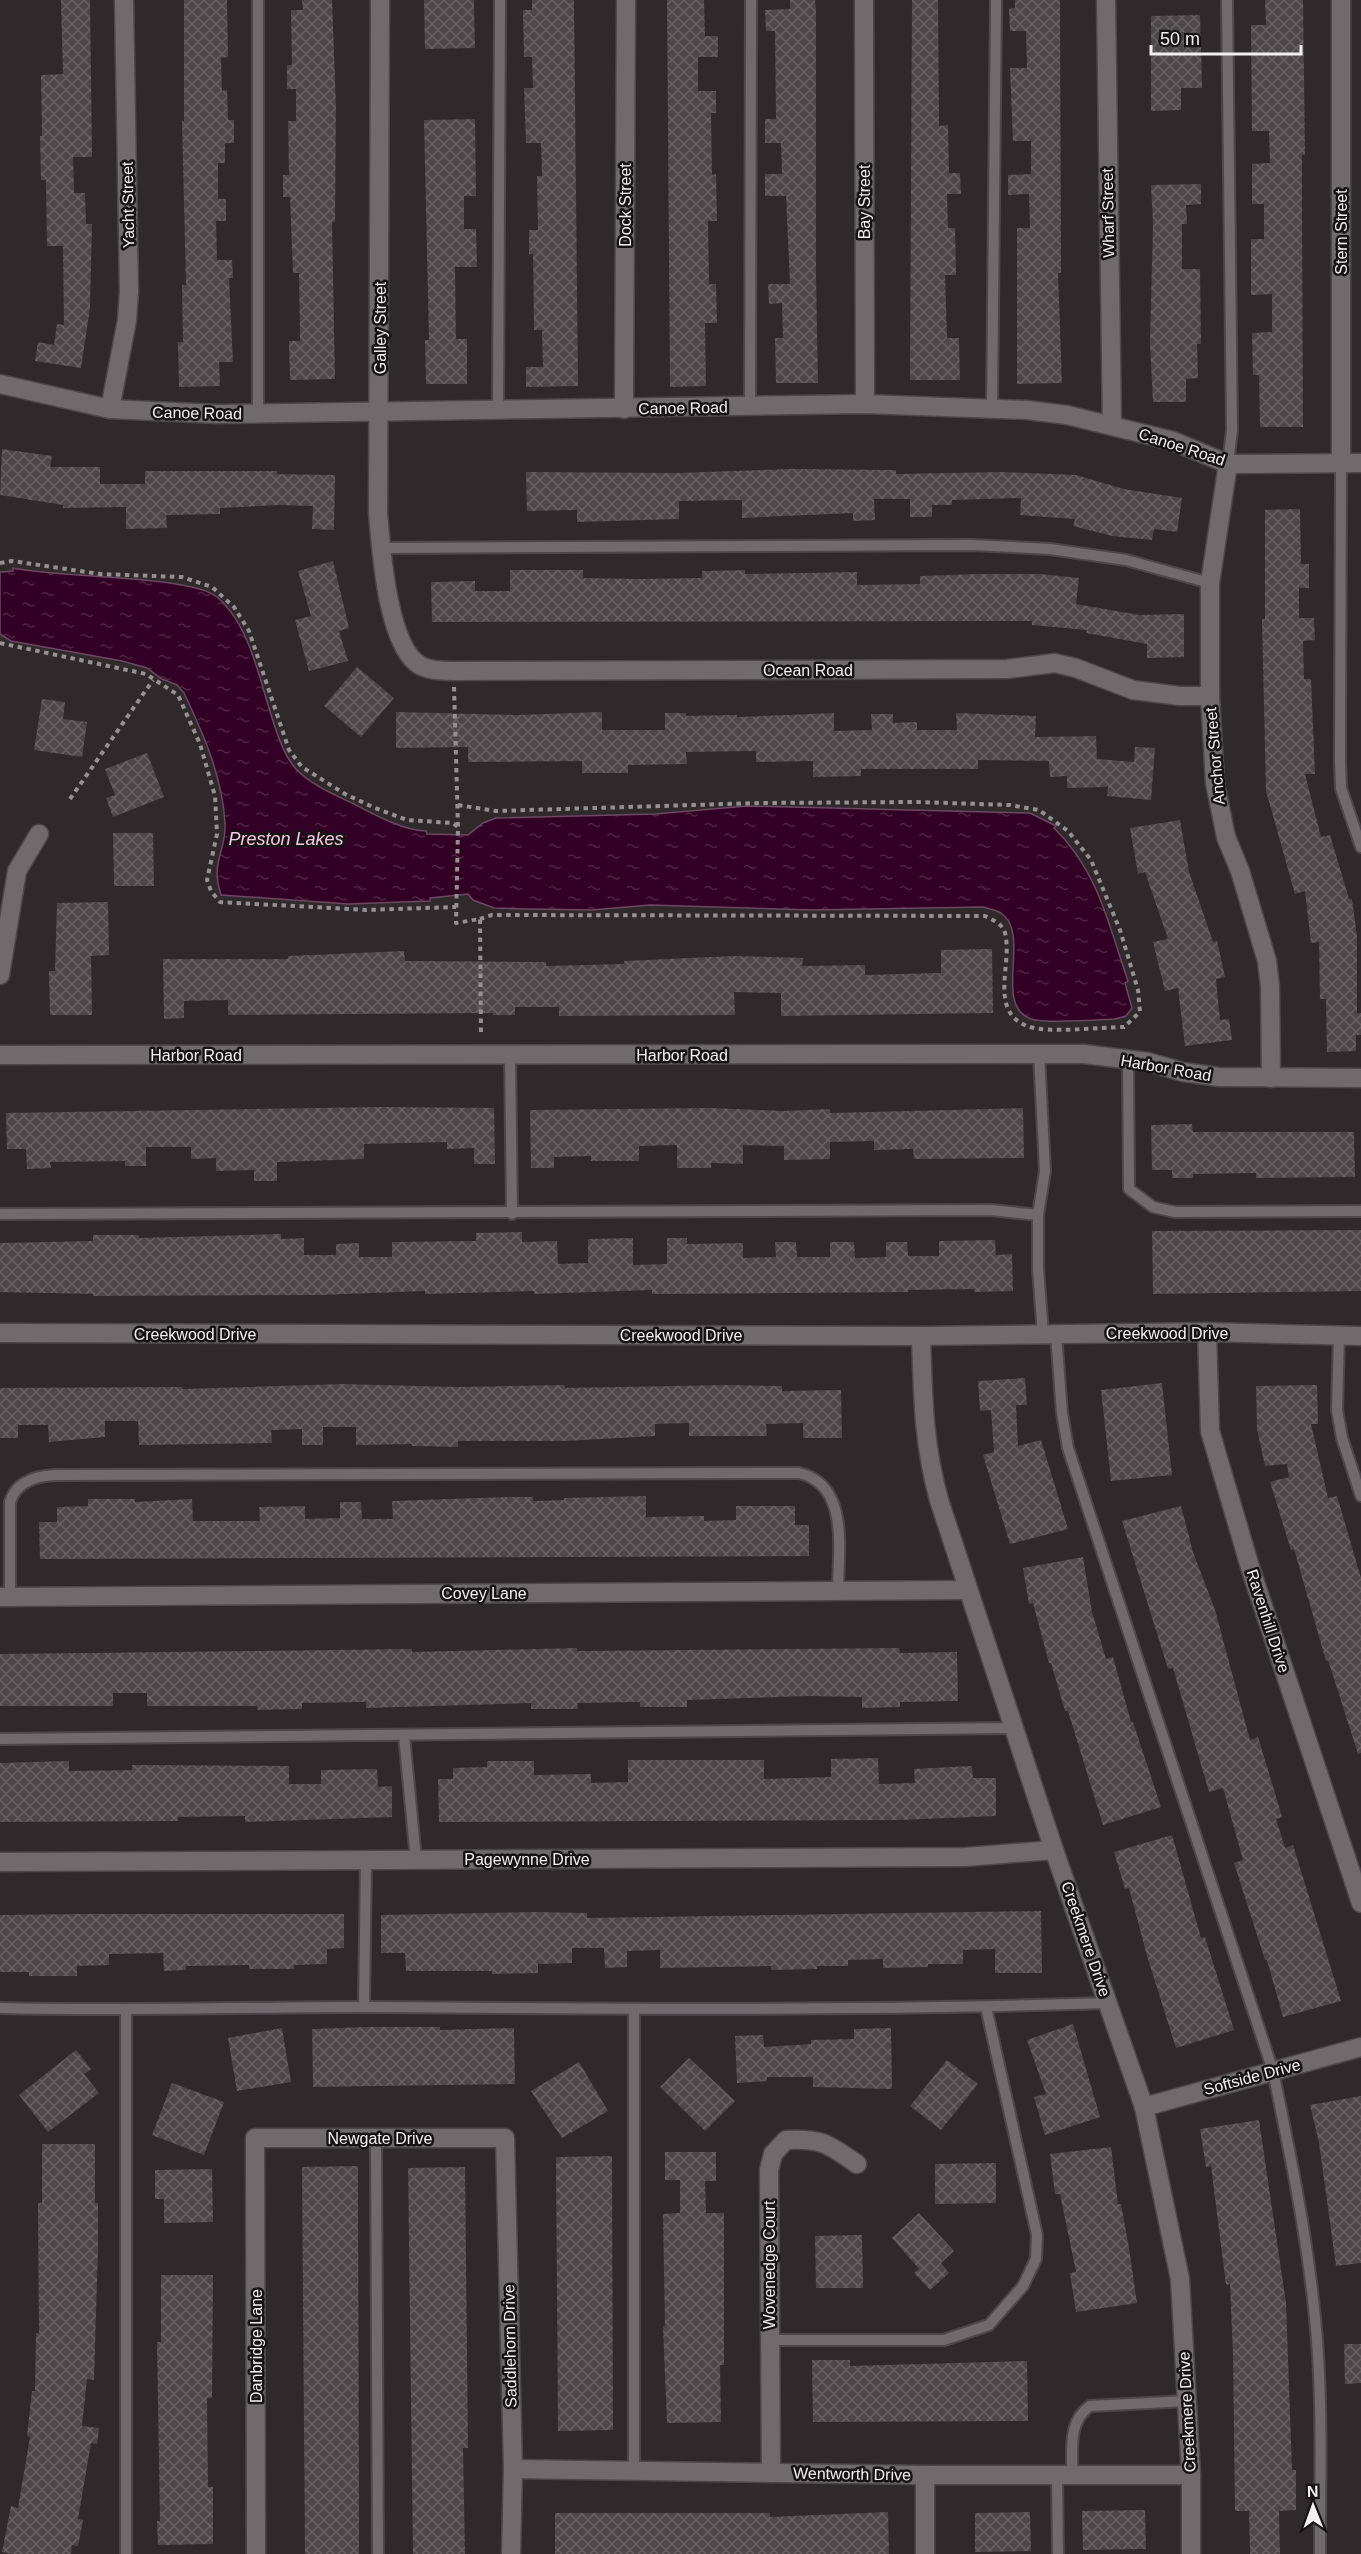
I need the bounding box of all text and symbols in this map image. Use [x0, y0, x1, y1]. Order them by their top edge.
scale bar [1151, 18, 1301, 56]
text: 50 m [1160, 29, 1200, 49]
street label: Yacht Street [119, 161, 137, 249]
street label: Dock Street [617, 163, 634, 247]
street label: Bay Street [856, 164, 873, 239]
street label: Wharf Street [1099, 167, 1117, 258]
street label: Stern Street [1333, 189, 1350, 275]
street label: Galley Street [372, 281, 389, 374]
street label: Canoe Road [638, 399, 728, 417]
street label: Canoe Road [152, 404, 242, 422]
street label: Canoe Road [1137, 425, 1227, 469]
street label: Ocean Road [763, 662, 853, 679]
street label: Anchor Street [1202, 706, 1228, 805]
water label: Preston Lakes [228, 829, 344, 849]
street label: Harbor Road [150, 1047, 242, 1064]
street label: Harbor Road [636, 1047, 728, 1064]
street label: Harbor Road [1119, 1052, 1213, 1084]
street label: Creekwood Drive [1106, 1325, 1228, 1342]
street label: Creekwood Drive [134, 1326, 256, 1343]
street label: Creekwood Drive [620, 1327, 742, 1344]
street label: Ravenhill Drive [1243, 1567, 1293, 1675]
street label: Covey Lane [441, 1585, 527, 1602]
street label: Pagewynne Drive [464, 1851, 590, 1868]
street label: Creekmere Drive [1058, 1879, 1114, 1999]
street label: Softside Drive [1202, 2056, 1302, 2098]
street label: Newgate Drive [328, 2130, 433, 2147]
street label: Wovenedge Court [761, 2200, 778, 2329]
street label: Saddlehorn Drive [500, 2284, 520, 2408]
street label: Danbridge Lane [248, 2289, 265, 2403]
street label: Creekmere Drive [1175, 2351, 1199, 2473]
street label: Wentworth Drive [793, 2464, 911, 2484]
north arrow [1283, 2476, 1343, 2536]
text: N [1307, 2483, 1319, 2500]

